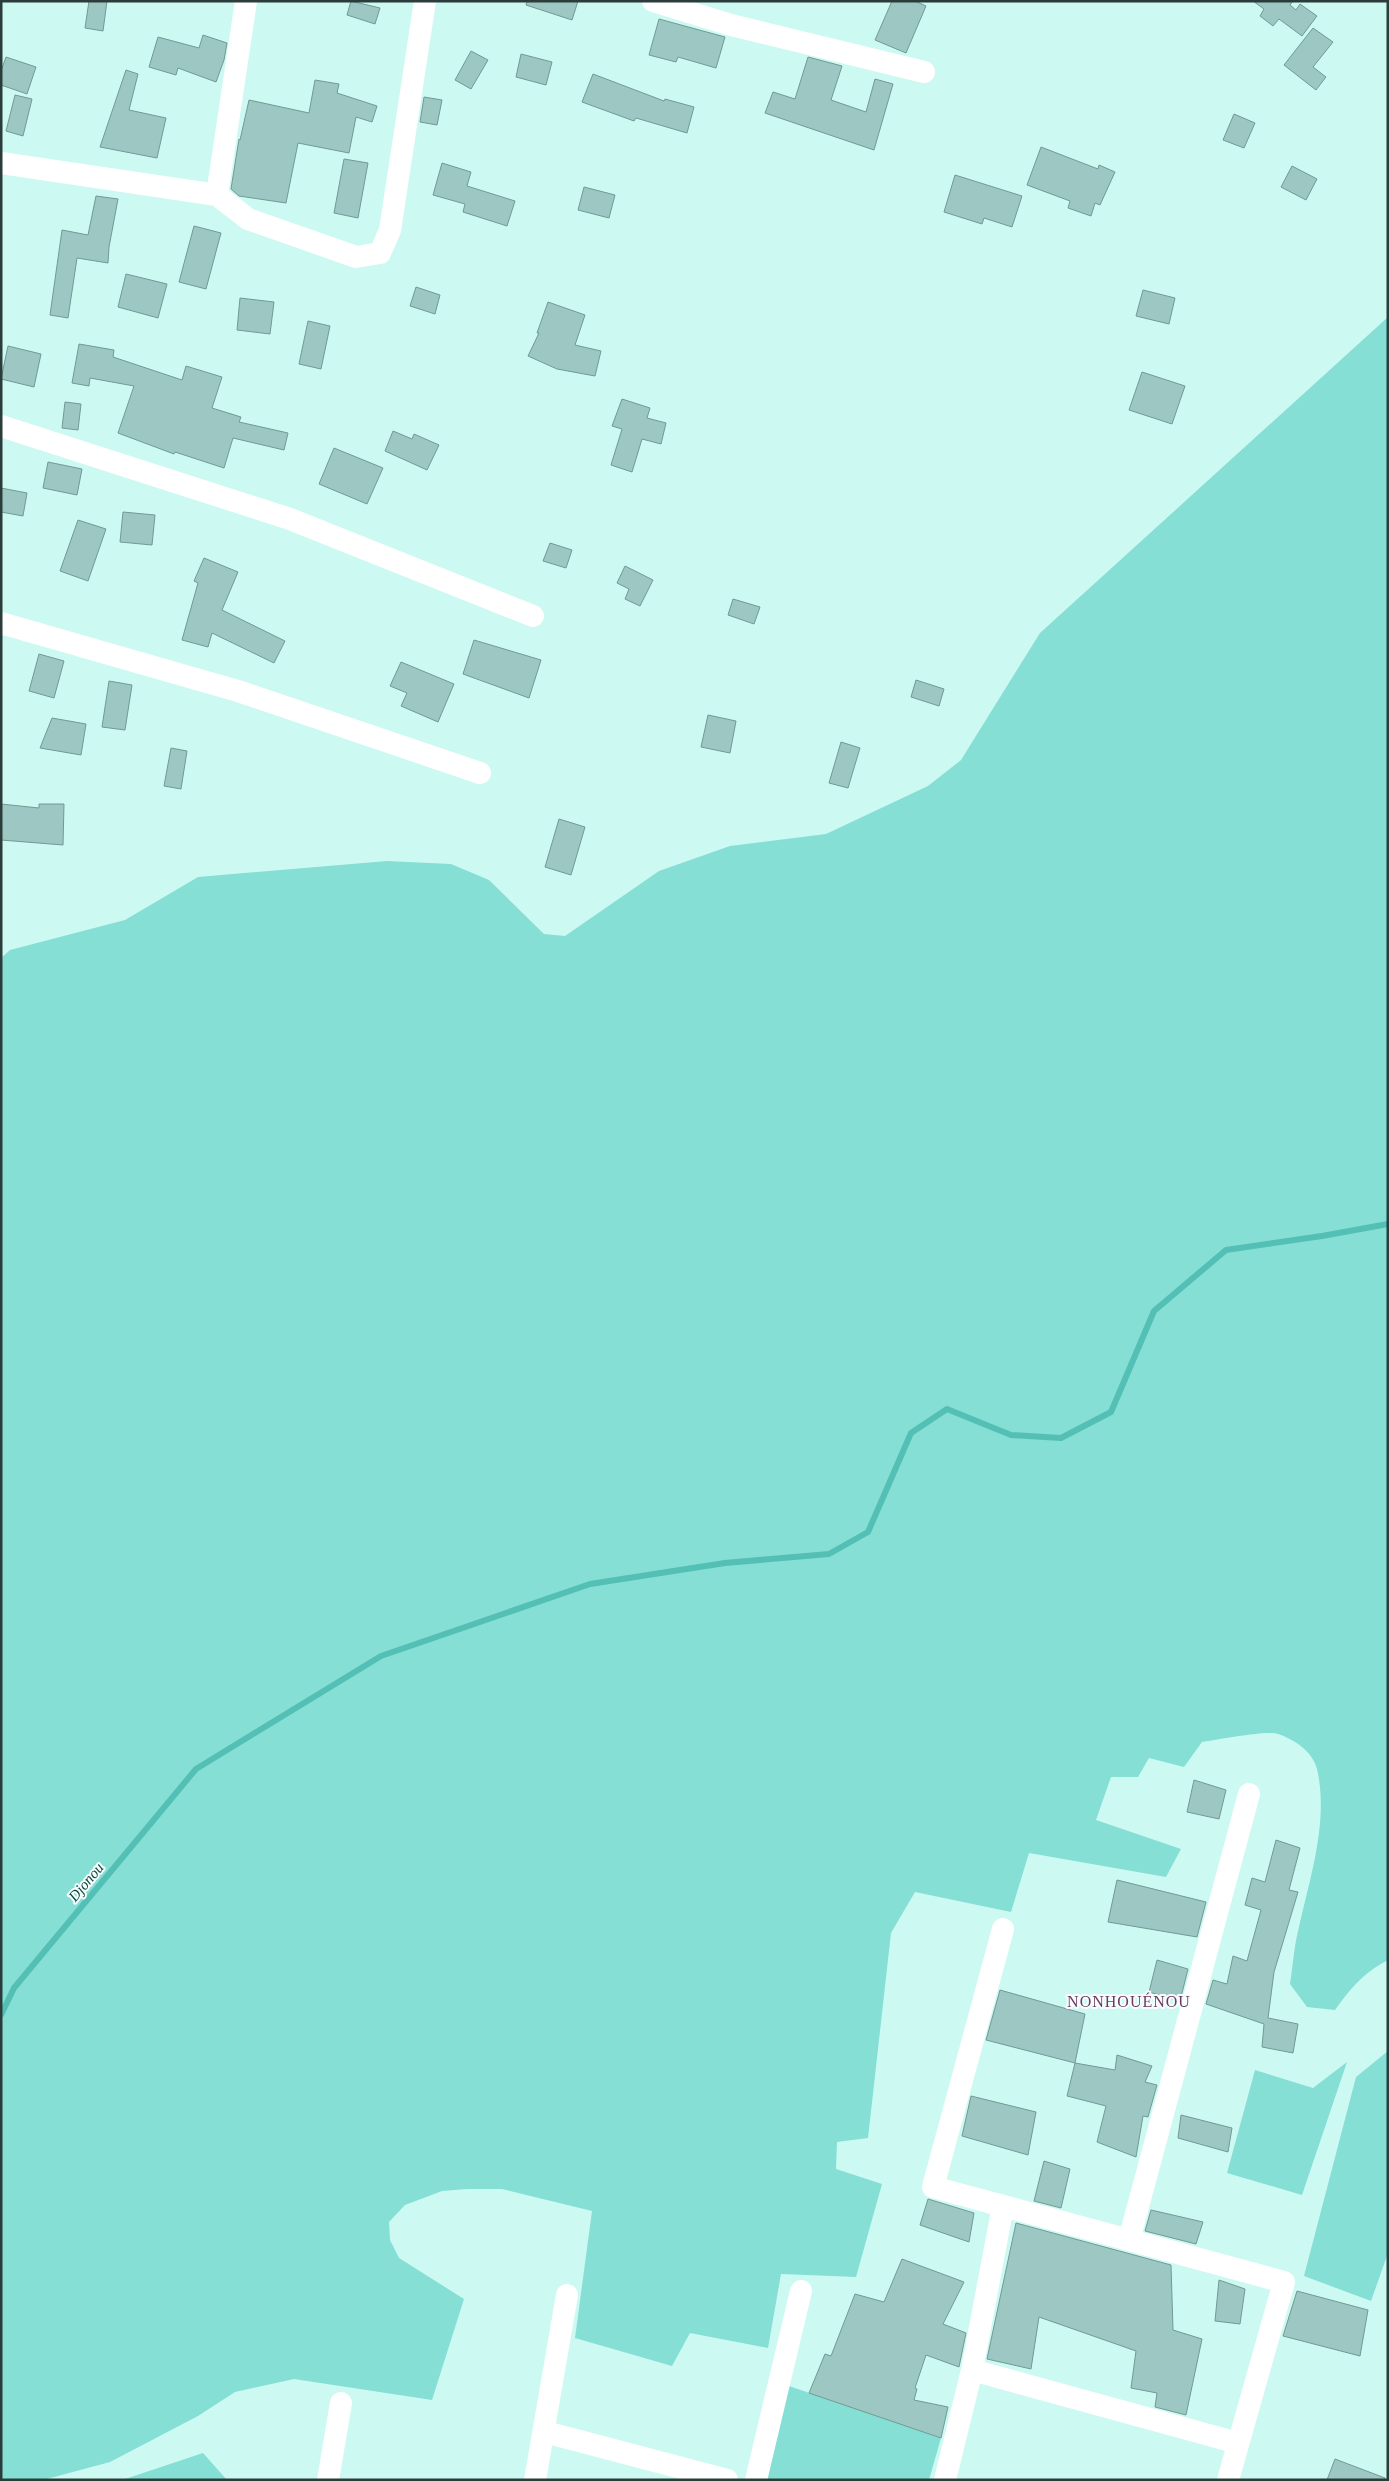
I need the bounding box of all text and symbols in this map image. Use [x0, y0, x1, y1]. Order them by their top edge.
water label: Djonou [65, 1860, 107, 1905]
district label: NONHOUÉNOU [1067, 1992, 1191, 2010]

